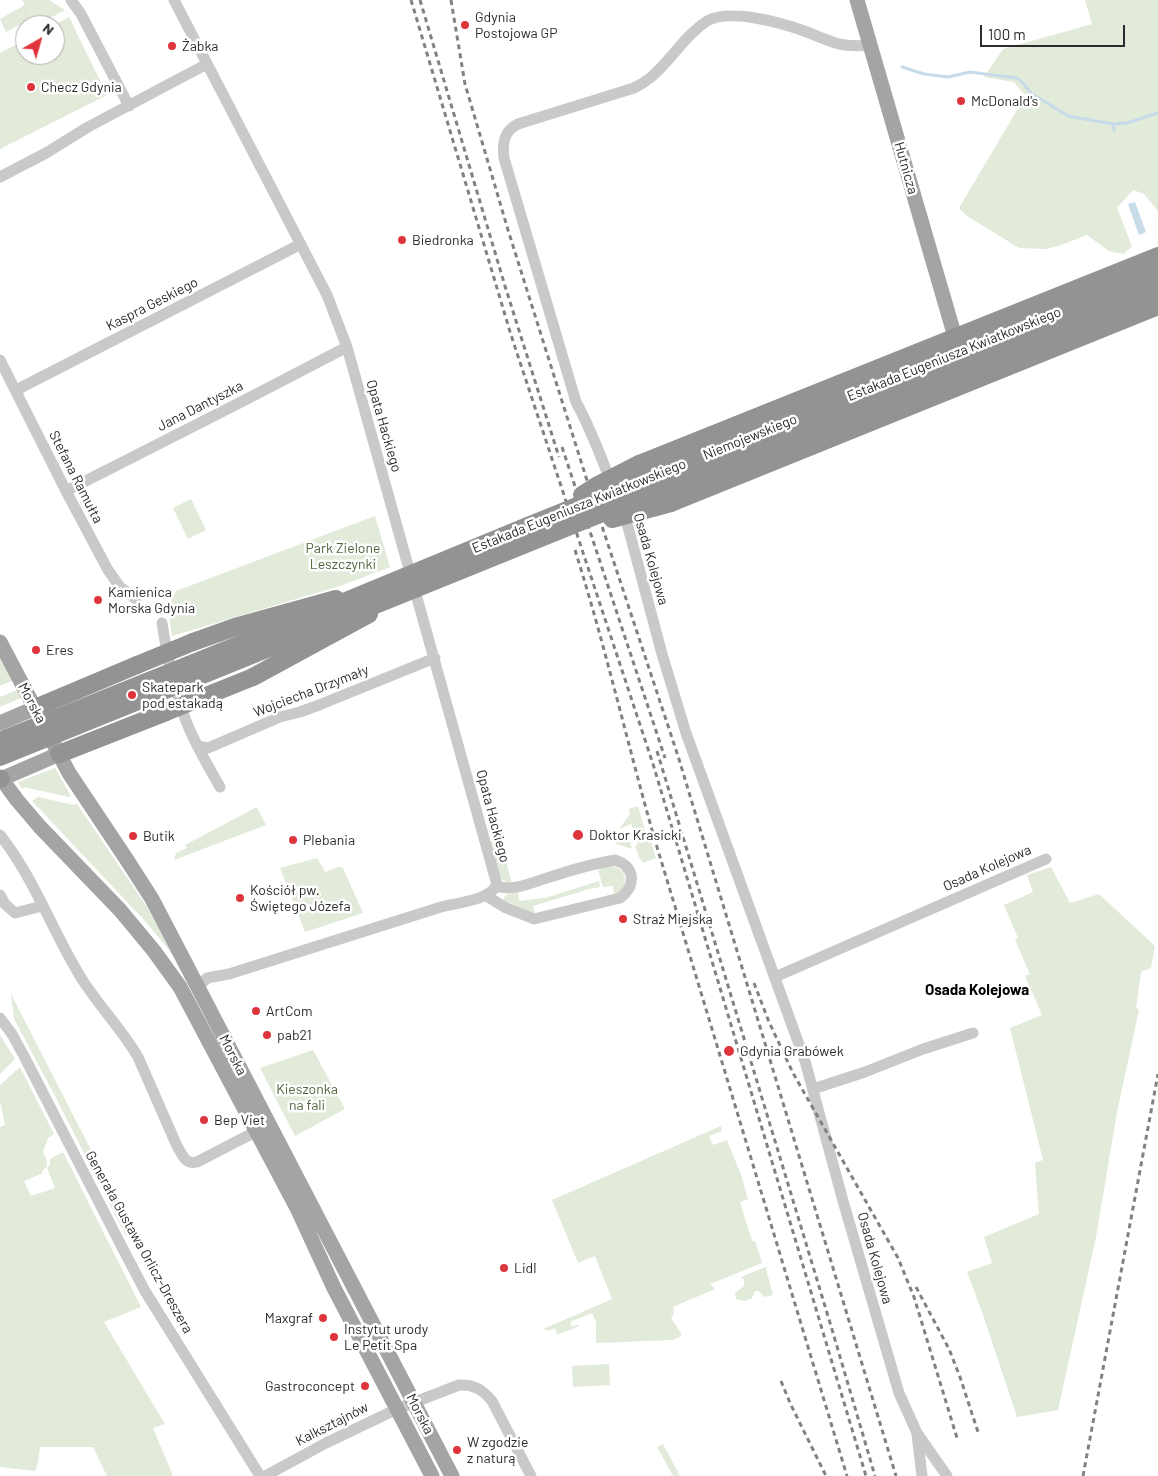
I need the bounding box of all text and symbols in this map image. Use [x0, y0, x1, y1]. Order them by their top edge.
place label: Gdynia Postojowa GP [475, 9, 557, 41]
north arrow [15, 15, 65, 65]
scale bar [983, 15, 1128, 47]
text: N [40, 19, 58, 38]
marker: Gdynia Postojowa GP [459, 19, 471, 31]
text: 100 m [988, 25, 1026, 43]
place label: Żabka [182, 38, 219, 54]
marker: Żabka [166, 40, 178, 52]
place label: Checz Gdynia [41, 79, 122, 95]
marker: Checz Gdynia [25, 81, 37, 93]
place label: McDonald's [971, 93, 1038, 109]
marker: McDonald's [955, 95, 967, 107]
street label: Hutnicza [891, 140, 921, 196]
place label: Biedronka [412, 232, 474, 248]
marker: Biedronka [396, 234, 408, 246]
street label: Kaspra Geskiego [103, 274, 201, 334]
street label: Estakada Eugeniusza Kwiatkowskiego [845, 303, 1063, 405]
street label: Jana Dantyszka [154, 377, 246, 435]
street label: Opata Hackiego [363, 378, 405, 474]
street label: Niemojewskiego [701, 411, 799, 463]
street label: Stefana Ramułta [45, 428, 107, 526]
street label: Estakada Eugeniusza Kwiatkowskiego [470, 455, 688, 557]
street label: Osada Kolejowa [630, 511, 672, 607]
park label: Park Zielone Leszczynki [306, 540, 380, 572]
place label: Kamienica Morska Gdynia [108, 584, 195, 616]
marker: Kamienica Morska Gdynia [92, 594, 104, 606]
place label: Eres [46, 642, 74, 658]
marker: Eres [30, 644, 42, 656]
street label: Wojciecha Drzymały [251, 661, 371, 721]
place label: Skatepark pod estakadą [142, 679, 223, 712]
street label: Morska [14, 680, 50, 726]
marker: Skatepark pod estakadą [126, 689, 138, 701]
street label: Opata Hackiego [473, 768, 513, 864]
place label: Doktor Krasicki [589, 827, 682, 843]
place label: Butik [143, 828, 175, 844]
marker: Doktor Krasicki [571, 828, 585, 842]
marker: Butik [127, 830, 139, 842]
place label: Plebania [303, 832, 355, 848]
marker: Plebania [287, 834, 299, 846]
street label: Osada Kolejowa [940, 841, 1034, 895]
place label: Kościół pw. Świętego Józefa [250, 882, 351, 914]
marker: Kościół pw. Świętego Józefa [234, 892, 246, 904]
place label: Straż Miejska [633, 911, 713, 927]
marker: Straż Miejska [617, 913, 629, 925]
district label: Osada Kolejowa [925, 981, 1029, 999]
place label: ArtCom [266, 1003, 313, 1019]
marker: ArtCom [250, 1005, 262, 1017]
place label: pab21 [277, 1027, 312, 1043]
marker: pab21 [261, 1029, 273, 1041]
street label: Morska [216, 1032, 250, 1078]
place label: Gdynia Grabówek [740, 1043, 844, 1059]
marker: Gdynia Grabówek [722, 1044, 736, 1058]
park label: Kieszonka na fali [276, 1081, 338, 1114]
place label: Bep Viet [214, 1112, 265, 1128]
marker: Bep Viet [198, 1114, 210, 1126]
street label: Generała Gustawa Orlicz-Dreszera [82, 1148, 196, 1336]
street label: Osada Kolejowa [854, 1210, 896, 1306]
place label: Lidl [514, 1260, 536, 1276]
marker: Lidl [498, 1262, 510, 1274]
place label: Maxgraf [265, 1310, 313, 1326]
marker: Maxgraf [317, 1312, 329, 1324]
place label: Instytut urody Le Petit Spa [344, 1321, 428, 1354]
marker: Instytut urody Le Petit Spa [328, 1331, 340, 1343]
place label: Gastroconcept [265, 1378, 355, 1394]
marker: Gastroconcept [359, 1380, 371, 1392]
street label: Morska [403, 1391, 437, 1437]
street label: Kalksztajnów [293, 1399, 371, 1449]
place label: W zgodzie z naturą [467, 1434, 528, 1466]
marker: W zgodzie z naturą [451, 1444, 463, 1456]

